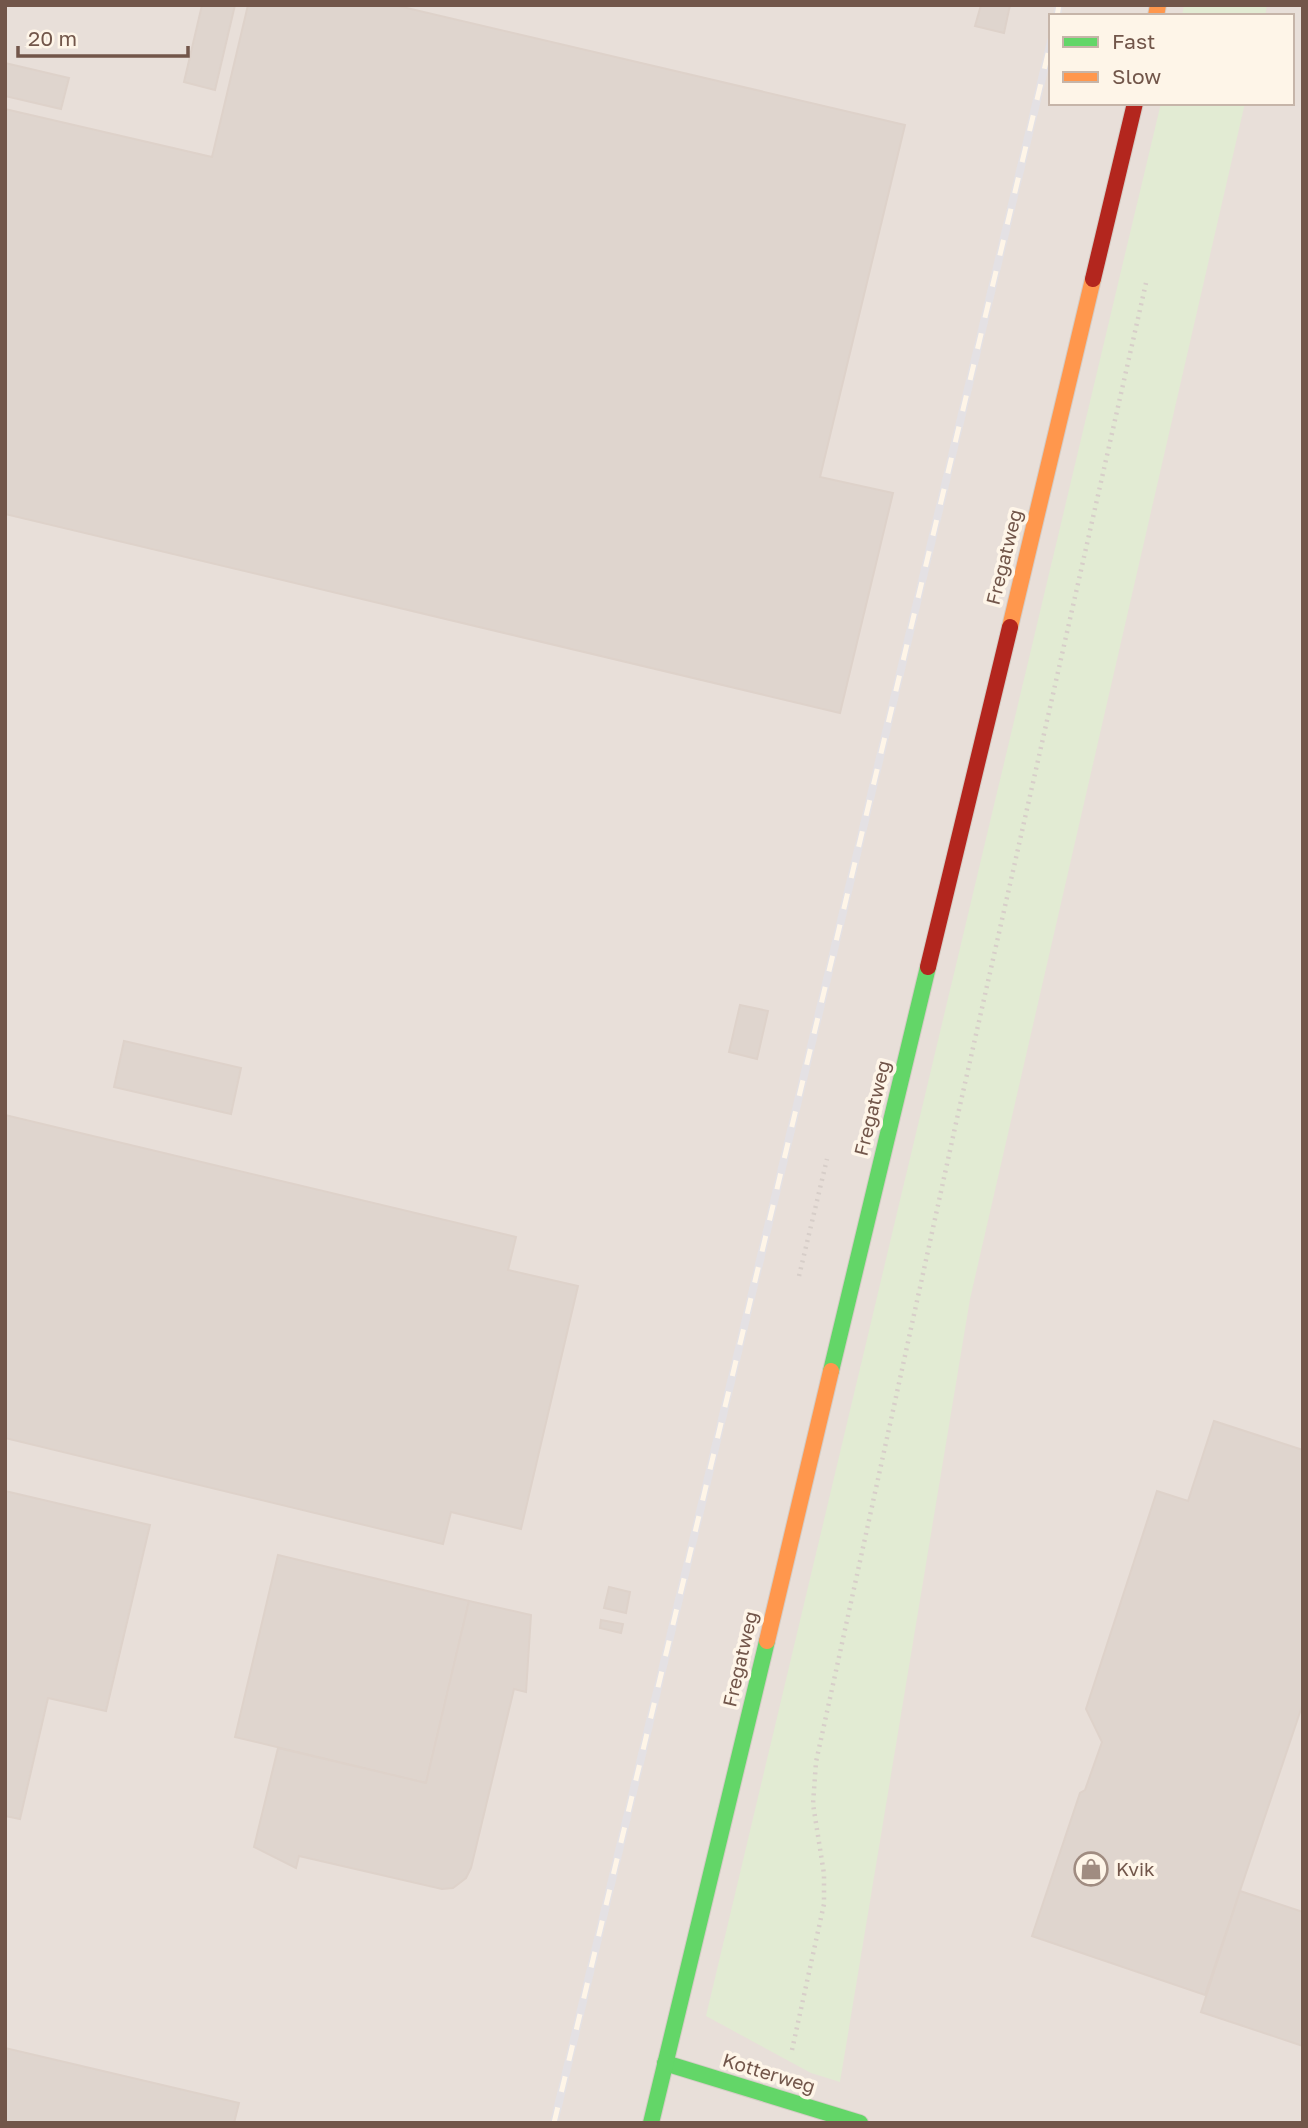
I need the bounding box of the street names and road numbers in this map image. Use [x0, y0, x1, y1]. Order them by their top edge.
street label: Fregatweg [981, 507, 1026, 607]
street label: Fregatweg [849, 1058, 894, 1158]
street label: Fregatweg [717, 1609, 762, 1709]
street label: Kotterweg [720, 2048, 818, 2098]

